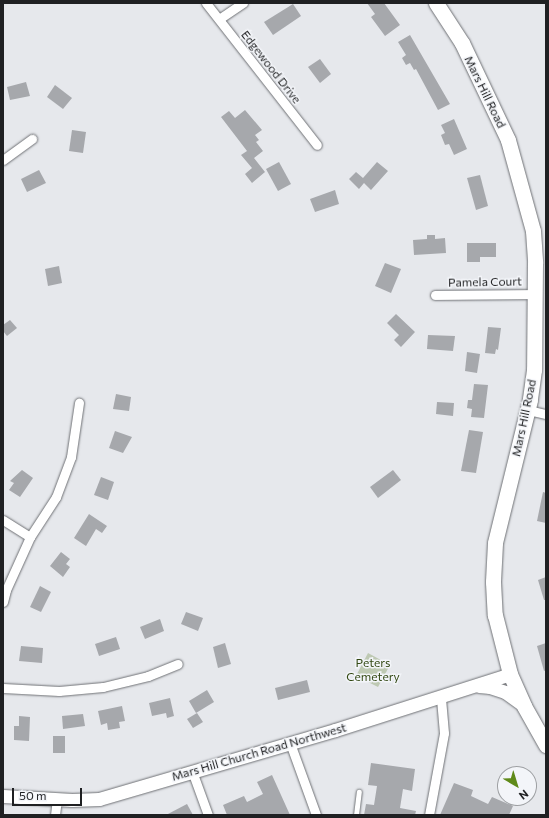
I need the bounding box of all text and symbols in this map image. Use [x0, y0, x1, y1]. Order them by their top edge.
street label: Edgewood Drive [238, 28, 304, 106]
street label: Mars Hill Road [461, 54, 509, 130]
street label: Pamela Court [448, 274, 522, 290]
street label: Mars Hill Road [509, 378, 539, 458]
park label: Peters Cemetery [346, 656, 400, 684]
street label: Mars Hill Church Road Northwest [170, 720, 348, 784]
north arrow [497, 766, 537, 806]
scale bar [14, 780, 84, 806]
text: N [517, 787, 531, 803]
text: 50 m [19, 788, 47, 802]

